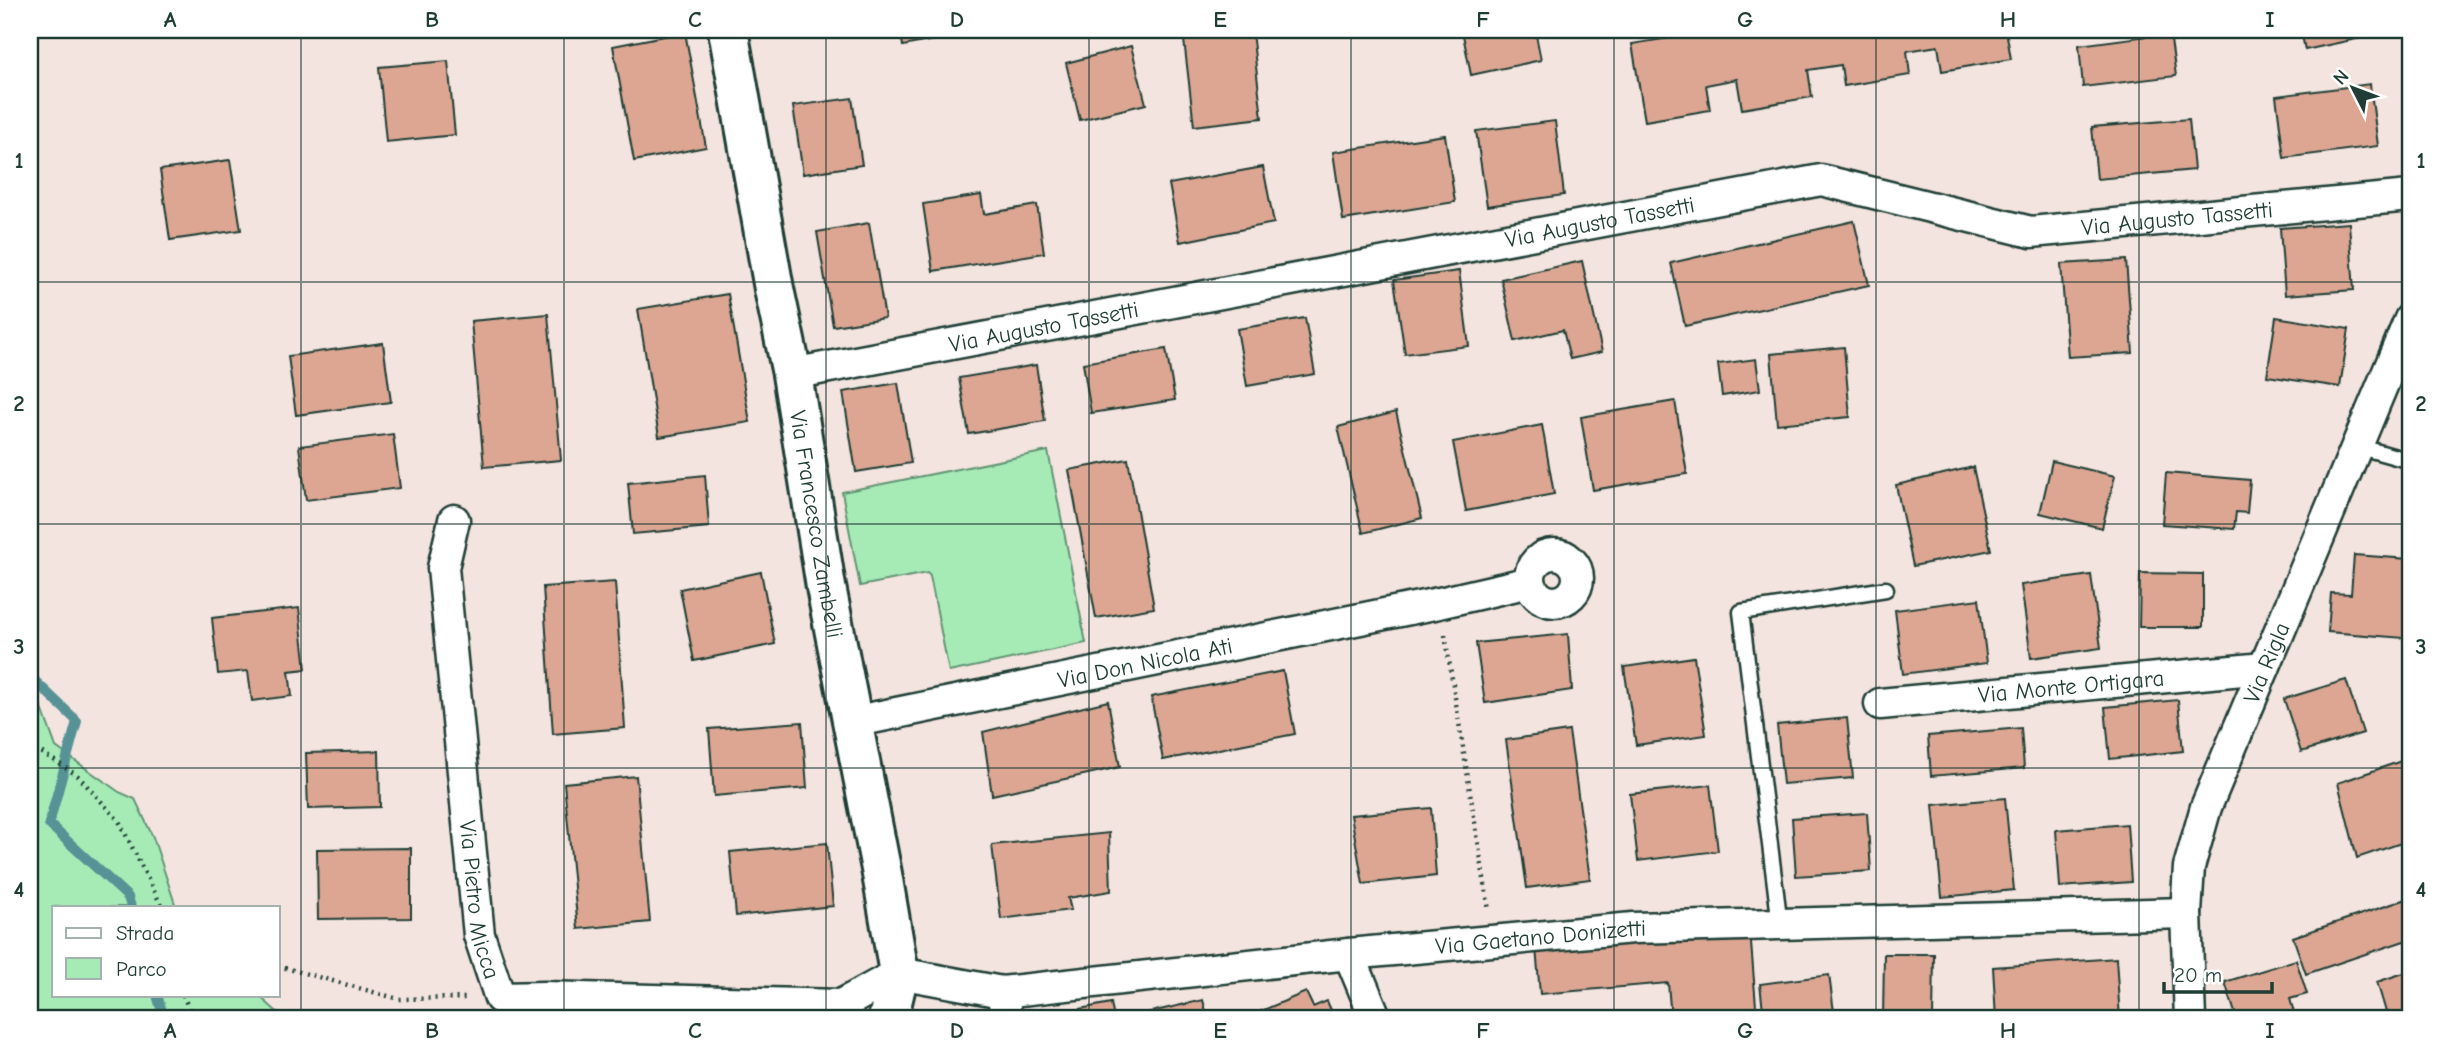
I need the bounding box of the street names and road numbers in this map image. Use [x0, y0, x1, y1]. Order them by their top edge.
street label: Via Augusto Tassetti [1503, 191, 1697, 253]
street label: Via Augusto Tassetti [2080, 196, 2274, 241]
street label: Via Augusto Tassetti [947, 295, 1141, 358]
street label: Via Francesco Zambelli [784, 408, 849, 640]
street label: Via Rigla [2237, 618, 2295, 707]
street label: Via Don Nicola Ati [1055, 632, 1235, 693]
street label: Via Monte Ortigara [1977, 664, 2165, 708]
street label: Via Pietro Micca [454, 819, 506, 982]
street label: Via Gaetano Donizetti [1434, 914, 1646, 960]

